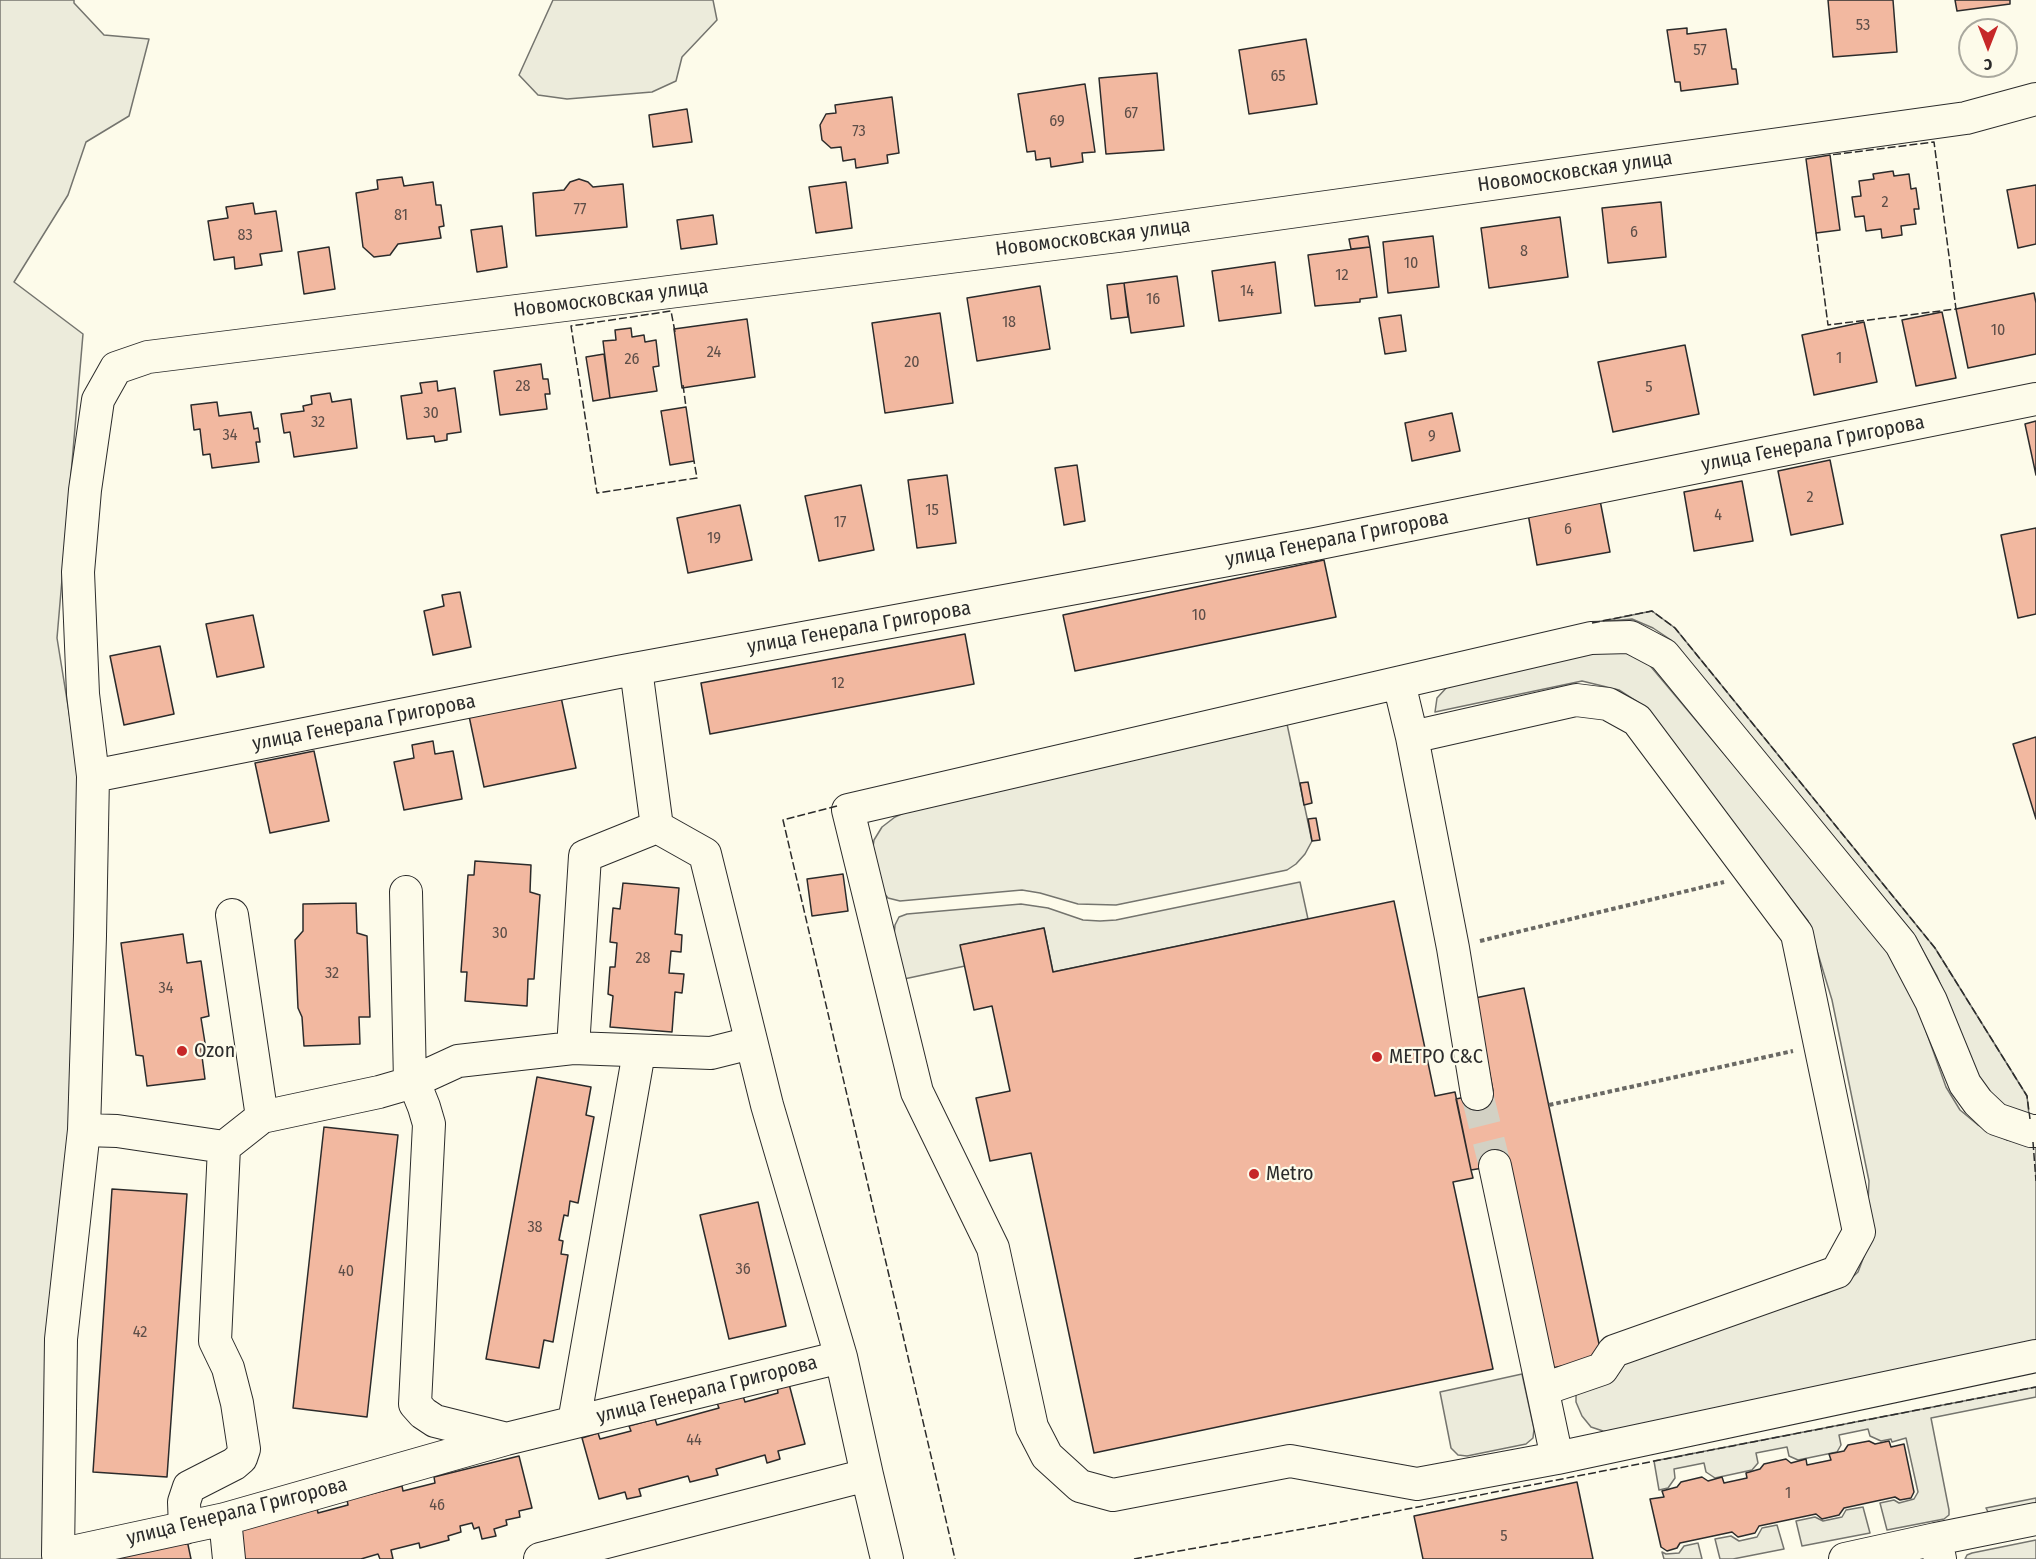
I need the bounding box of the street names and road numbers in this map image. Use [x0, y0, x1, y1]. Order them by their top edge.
street label: Новомосковская улица [1476, 146, 1674, 198]
street label: Новомосковская улица [994, 214, 1192, 262]
street label: Новомосковская улица [512, 275, 710, 323]
street label: улица Генерала Григорова [1699, 411, 1927, 477]
street label: улица Генерала Григорова [1223, 506, 1451, 572]
street label: улица Генерала Григорова [745, 597, 973, 659]
street label: улица Генерала Григорова [250, 690, 478, 756]
street label: улица Генерала Григорова [594, 1351, 820, 1429]
street label: улица Генерала Григорова [124, 1473, 350, 1551]

